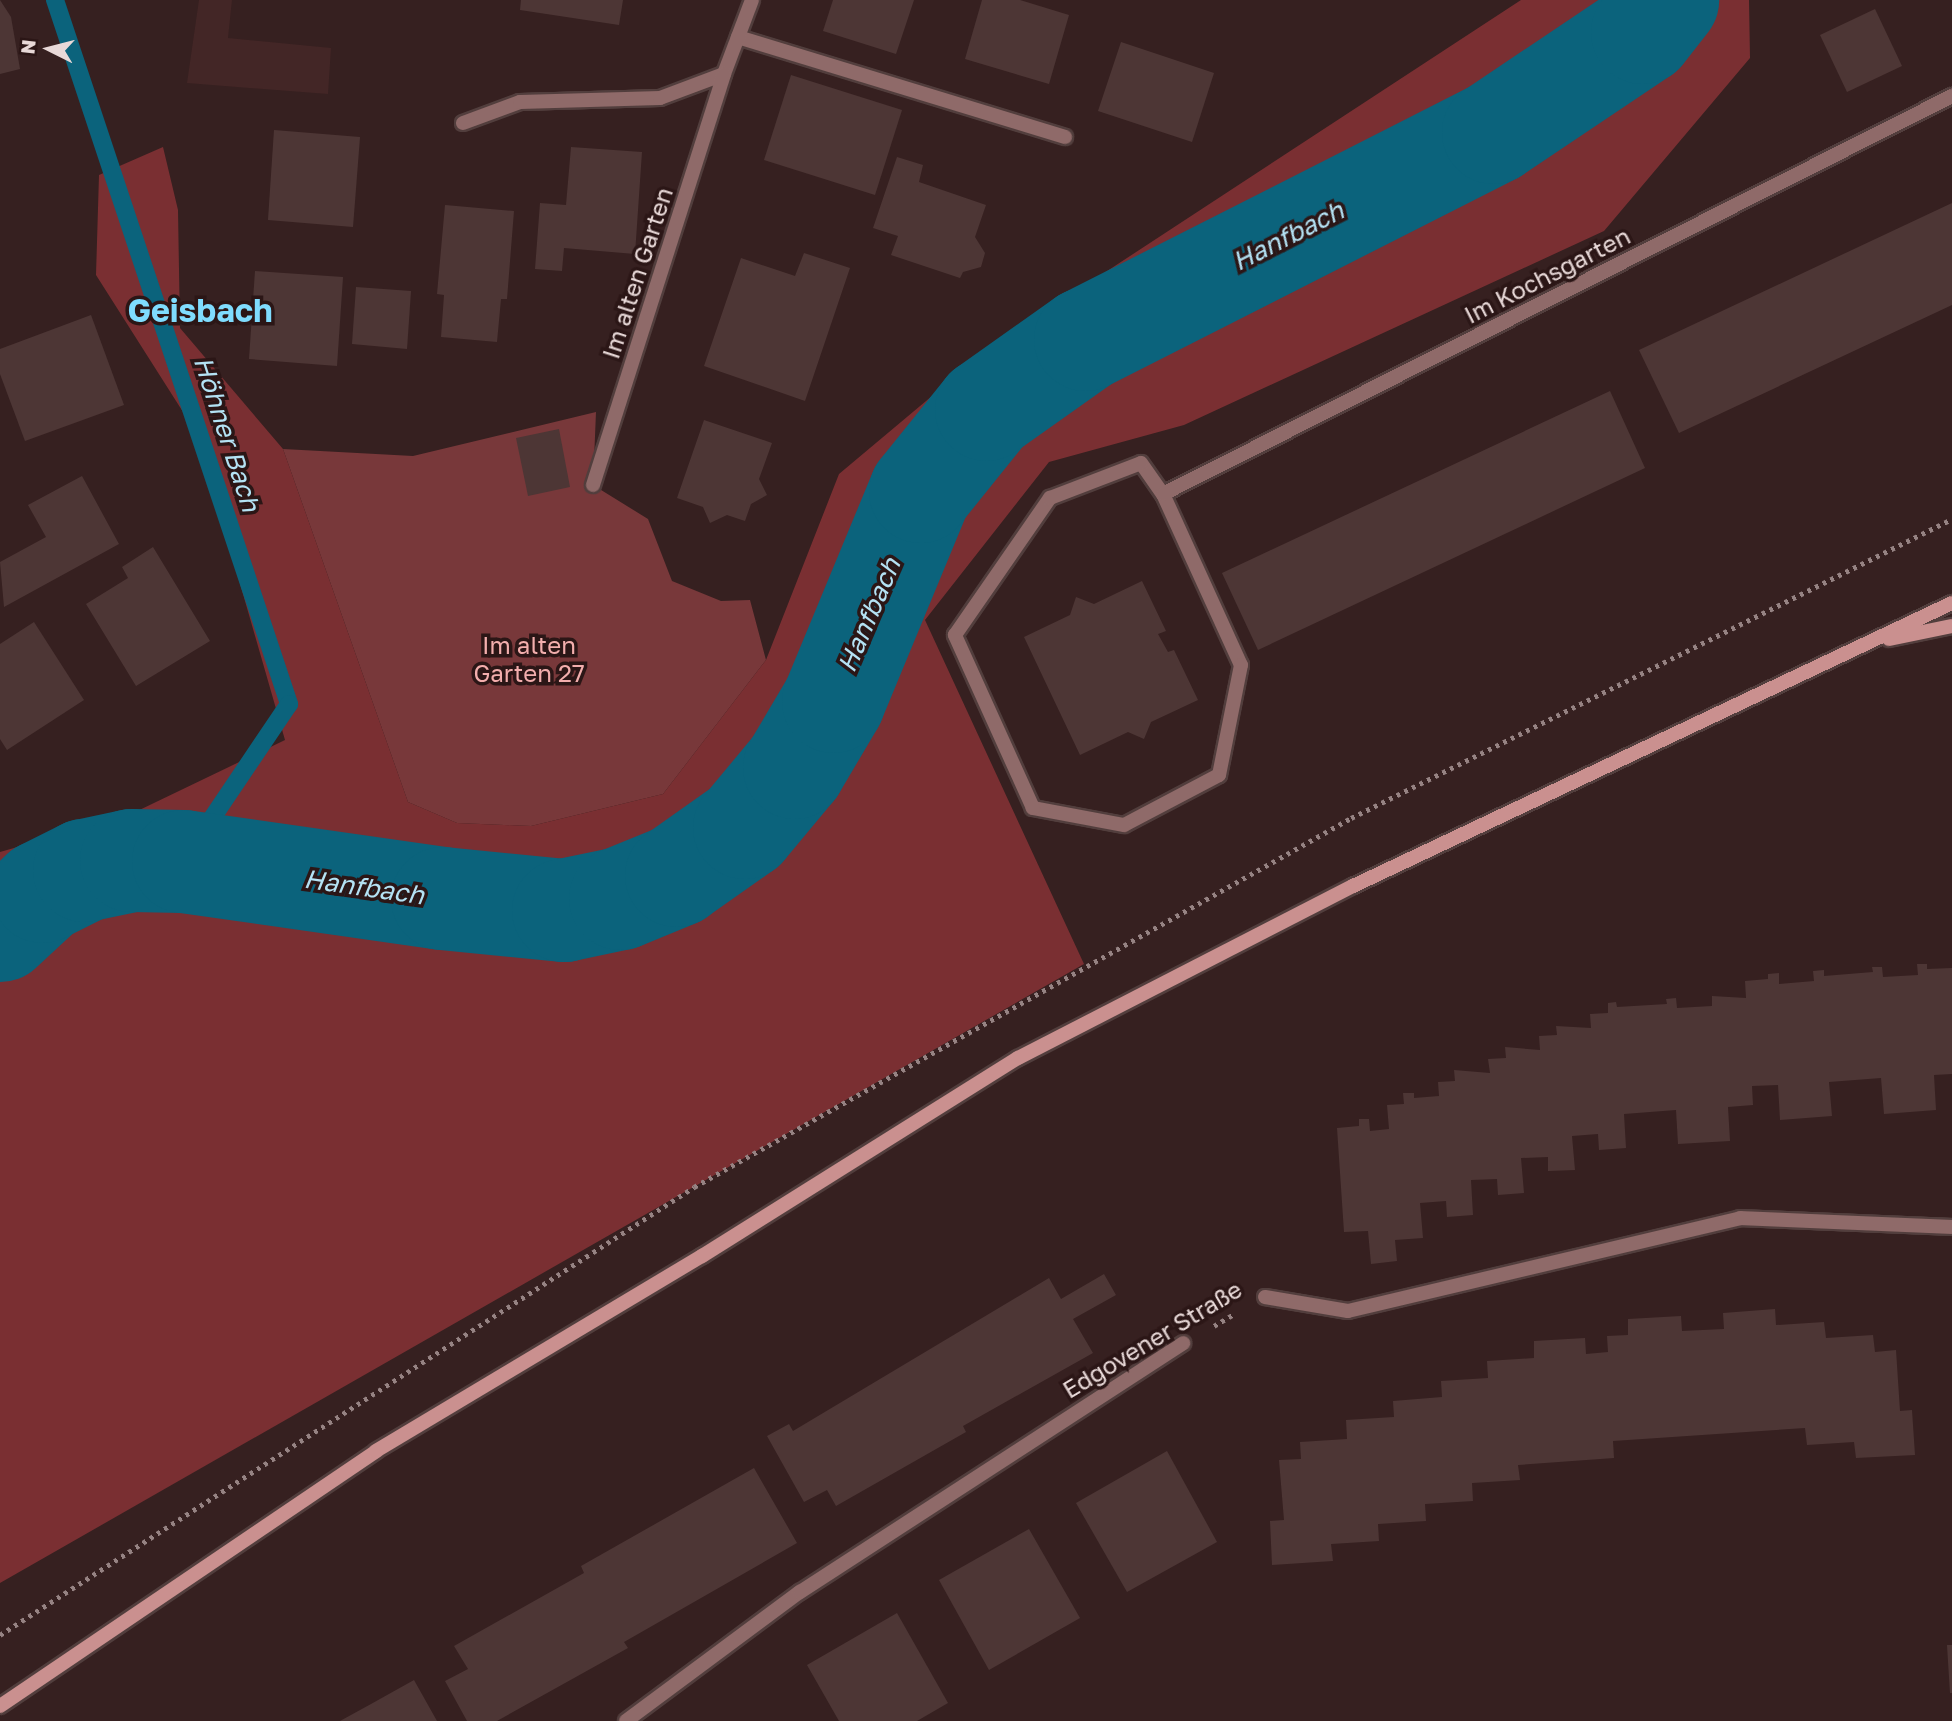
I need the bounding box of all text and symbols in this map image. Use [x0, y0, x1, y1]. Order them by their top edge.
north arrow [14, 14, 84, 84]
text: N [15, 38, 40, 55]
street label: Im alten Garten [596, 184, 678, 362]
water label: Hanfbach [1227, 195, 1349, 277]
street label: Im Kochsgarten [1459, 221, 1635, 329]
district label: Geisbach [127, 291, 273, 329]
water label: Höhner Bach [187, 352, 267, 516]
water label: Hanfbach [831, 553, 907, 677]
park label: Im alten Garten 27 [473, 631, 585, 687]
water label: Hanfbach [302, 863, 426, 911]
street label: Edgovener Straße [1057, 1274, 1247, 1404]

